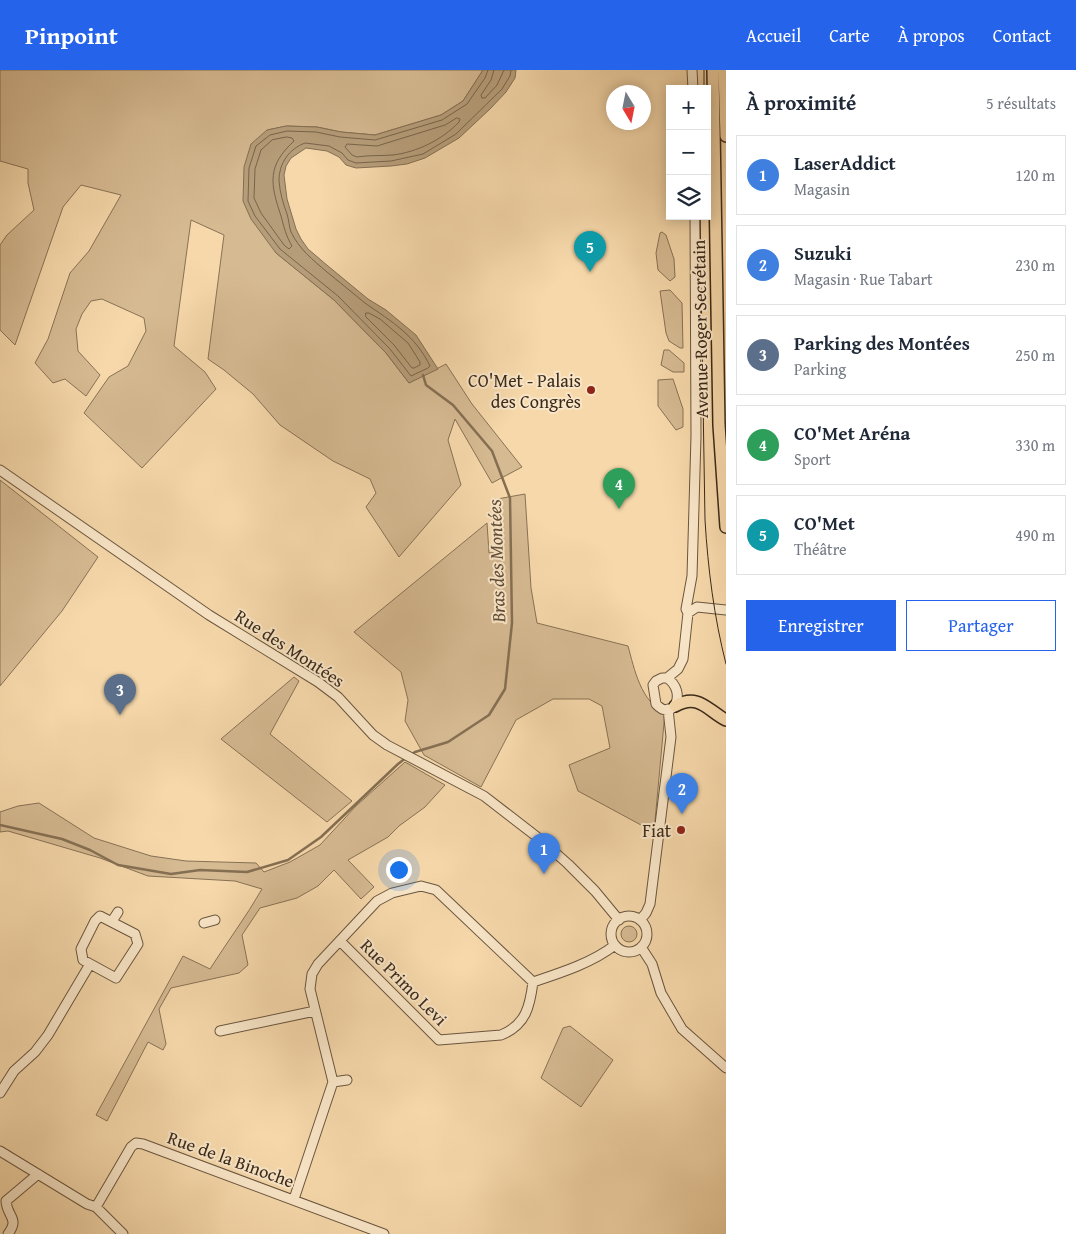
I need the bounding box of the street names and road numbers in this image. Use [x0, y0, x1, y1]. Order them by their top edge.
street label: Avenue Roger Secrétain [685, 239, 715, 419]
street label: Rue des Montées [230, 602, 350, 694]
street label: Rue Primo Levi [354, 932, 454, 1032]
street label: Rue de la Binoche [164, 1124, 298, 1194]

